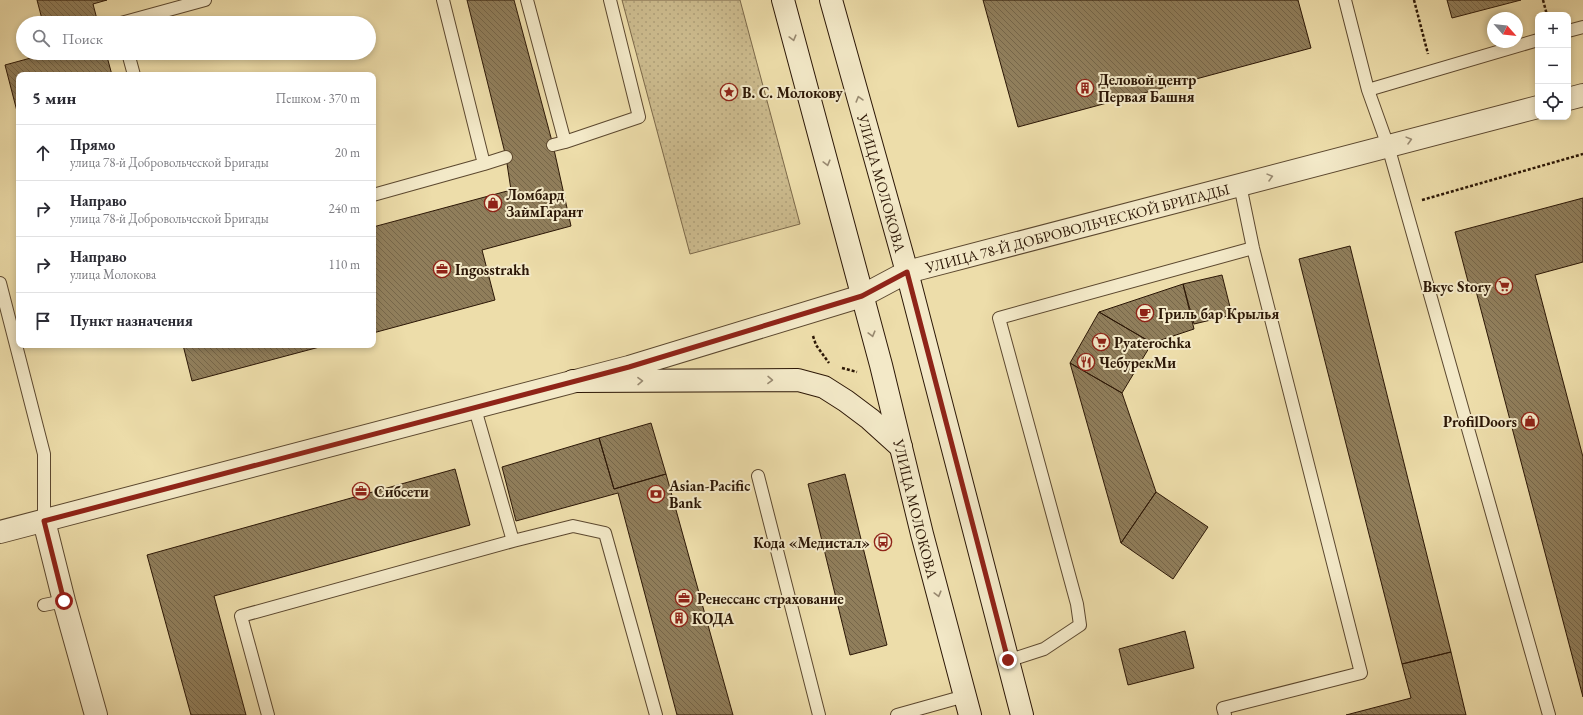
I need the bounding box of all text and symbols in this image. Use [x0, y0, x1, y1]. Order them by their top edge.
north arrow [1487, 12, 1523, 48]
map controls [1535, 12, 1571, 120]
button: + [1535, 12, 1571, 48]
search box [16, 16, 376, 60]
icon: search [30, 27, 52, 49]
text: Поиск [62, 29, 103, 48]
one-way arrow [788, 34, 797, 41]
button: − [1535, 48, 1571, 84]
place label: Деловой центр Первая Башня [1098, 70, 1196, 106]
building icon: Деловой центр Первая Башня [1075, 78, 1095, 98]
place icon: В. С. Молокову [719, 82, 739, 102]
place label: В. С. Молокову [742, 83, 844, 102]
button: locate [1535, 84, 1571, 120]
text: 5 мин [32, 87, 76, 109]
text: Пешком · 370 m [276, 90, 360, 107]
one-way arrow [855, 96, 864, 103]
street label: УЛИЦА МОЛОКОВА [853, 111, 911, 255]
text: Прямо [70, 135, 115, 154]
one-way arrow [1406, 137, 1412, 145]
icon: ahead [32, 142, 54, 164]
text: 20 m [335, 144, 360, 161]
text: улица 78-й Добровольческой Бригады [70, 154, 269, 171]
one-way arrow [822, 160, 830, 167]
one-way arrow [1266, 173, 1273, 181]
street label: УЛИЦА 78-Й ДОБРОВОЛЬЧЕСКОЙ БРИГАДЫ [922, 179, 1231, 277]
place label: Ломбард ЗаймГарант [506, 185, 583, 221]
text: Направо [70, 191, 127, 210]
shop icon: Ломбард ЗаймГарант [483, 193, 503, 213]
icon: right [32, 198, 54, 220]
text: 240 m [329, 200, 360, 217]
text: улица 78-й Добровольческой Бригады [70, 210, 269, 227]
text: Направо [70, 247, 127, 266]
icon: right [32, 254, 54, 276]
text: 110 m [329, 256, 360, 273]
office icon: Ingosstrakh [432, 259, 452, 279]
place label: Ingosstrakh [455, 260, 530, 279]
text: улица Молокова [70, 266, 156, 283]
supermarket icon: Вкус Story [1494, 276, 1514, 296]
place label: Вкус Story [1423, 277, 1492, 296]
cafe icon: Гриль бар Крылья [1135, 303, 1155, 323]
place label: Гриль бар Крылья [1158, 304, 1279, 323]
icon: arrive [32, 310, 54, 332]
text: Пункт назначения [70, 311, 193, 330]
one-way arrow [867, 330, 876, 337]
supermarket icon: Pyaterochka [1091, 332, 1111, 352]
place label: Pyaterochka [1114, 333, 1192, 352]
restaurant icon: ЧебурекМи [1076, 352, 1096, 372]
place label: ЧебурекМи [1099, 353, 1176, 372]
one-way arrow [767, 376, 773, 384]
one-way arrow [637, 377, 643, 385]
shop icon: ProfilDoors [1520, 411, 1540, 431]
place label: ProfilDoors [1443, 412, 1517, 431]
street label: УЛИЦА МОЛОКОВА [890, 436, 943, 581]
place label: Asian-Pacific Bank [668, 476, 750, 512]
office icon: Сибсети [351, 481, 371, 501]
place label: Сибсети [374, 482, 429, 501]
bank icon: Asian-Pacific Bank [646, 484, 666, 504]
bus stop icon: Кода «Медистал» [873, 532, 893, 552]
place label: Кода «Медистал» [753, 533, 870, 552]
office icon: Ренессанс страхование [674, 588, 694, 608]
place label: Ренессанс страхование [697, 589, 844, 608]
one-way arrow [933, 590, 942, 597]
route start [55, 592, 73, 610]
building icon: КОДА [669, 608, 689, 628]
place label: КОДА [692, 609, 734, 628]
route end [999, 651, 1017, 669]

